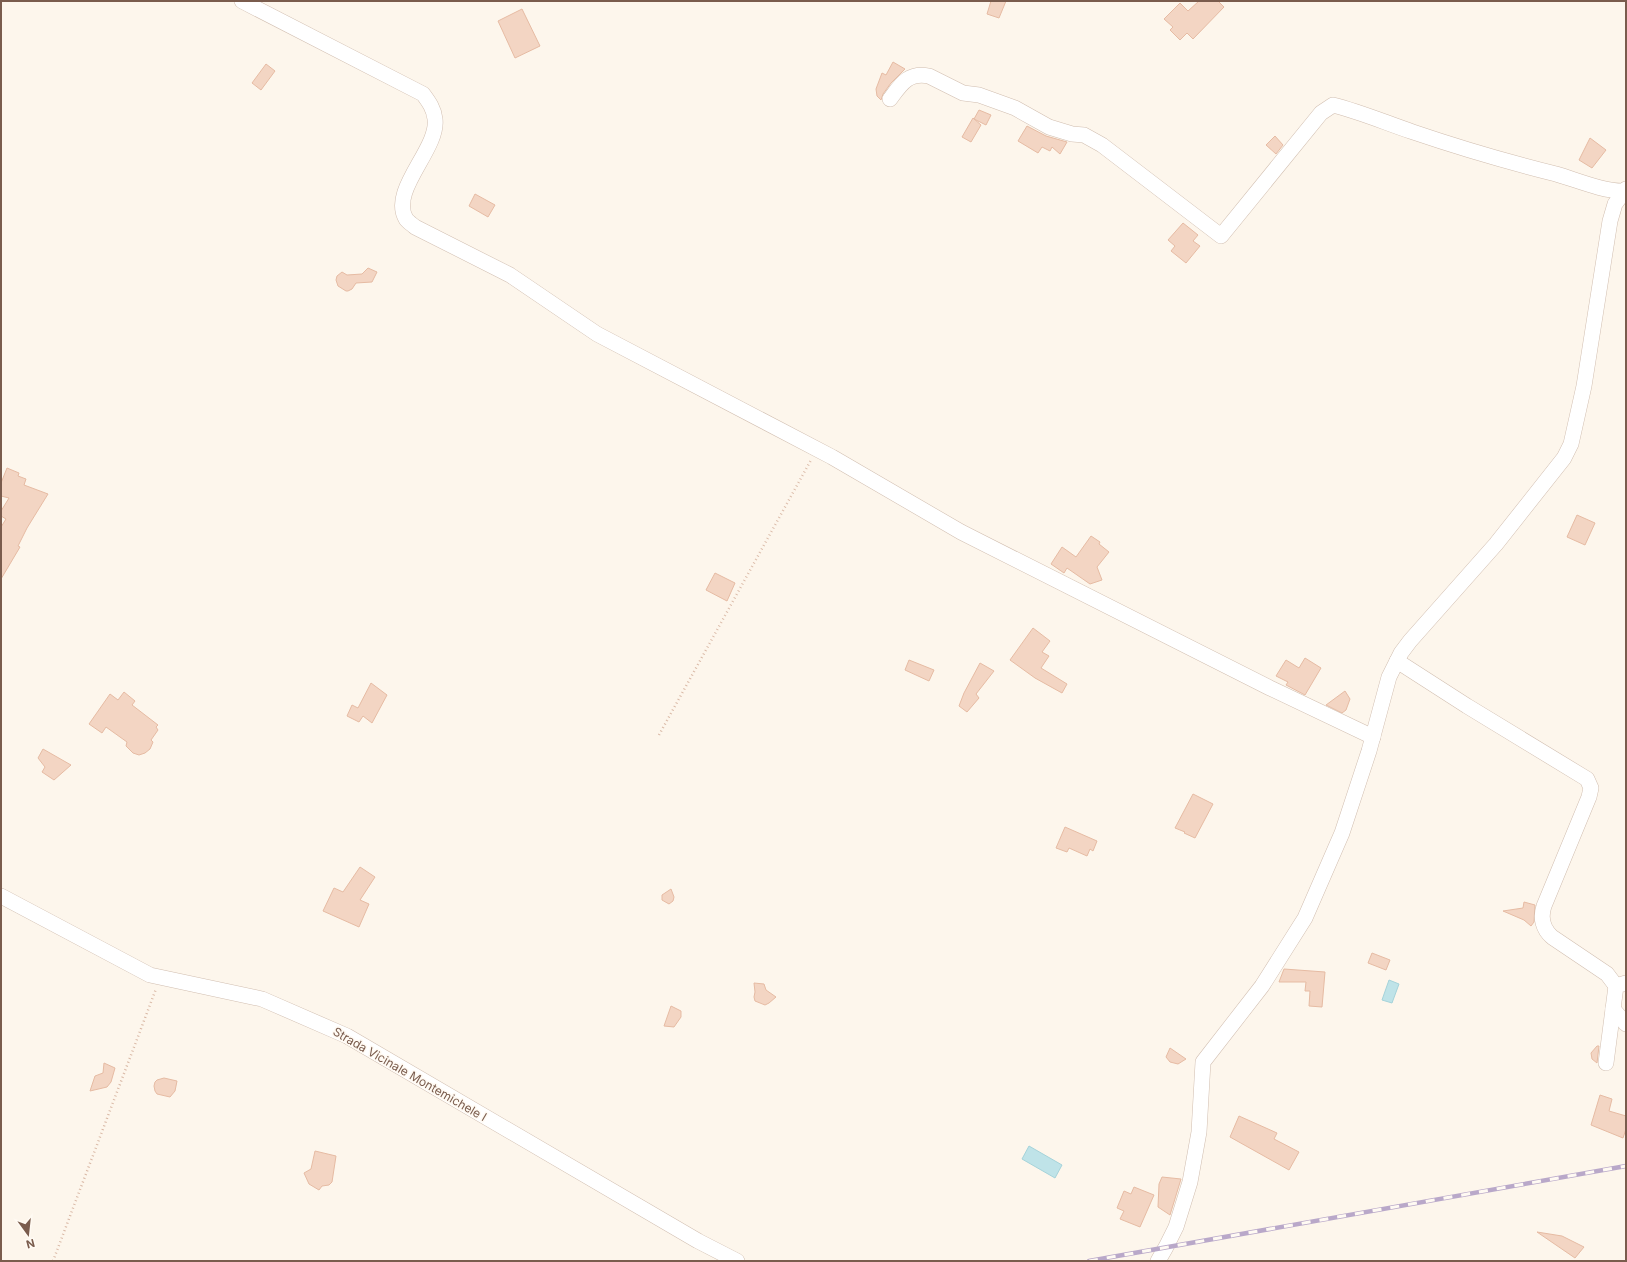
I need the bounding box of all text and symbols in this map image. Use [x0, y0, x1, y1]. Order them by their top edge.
street label: Strada Vicinale Montemichele I [330, 1024, 490, 1124]
north arrow [8, 1214, 48, 1254]
text: N [25, 1236, 36, 1252]

